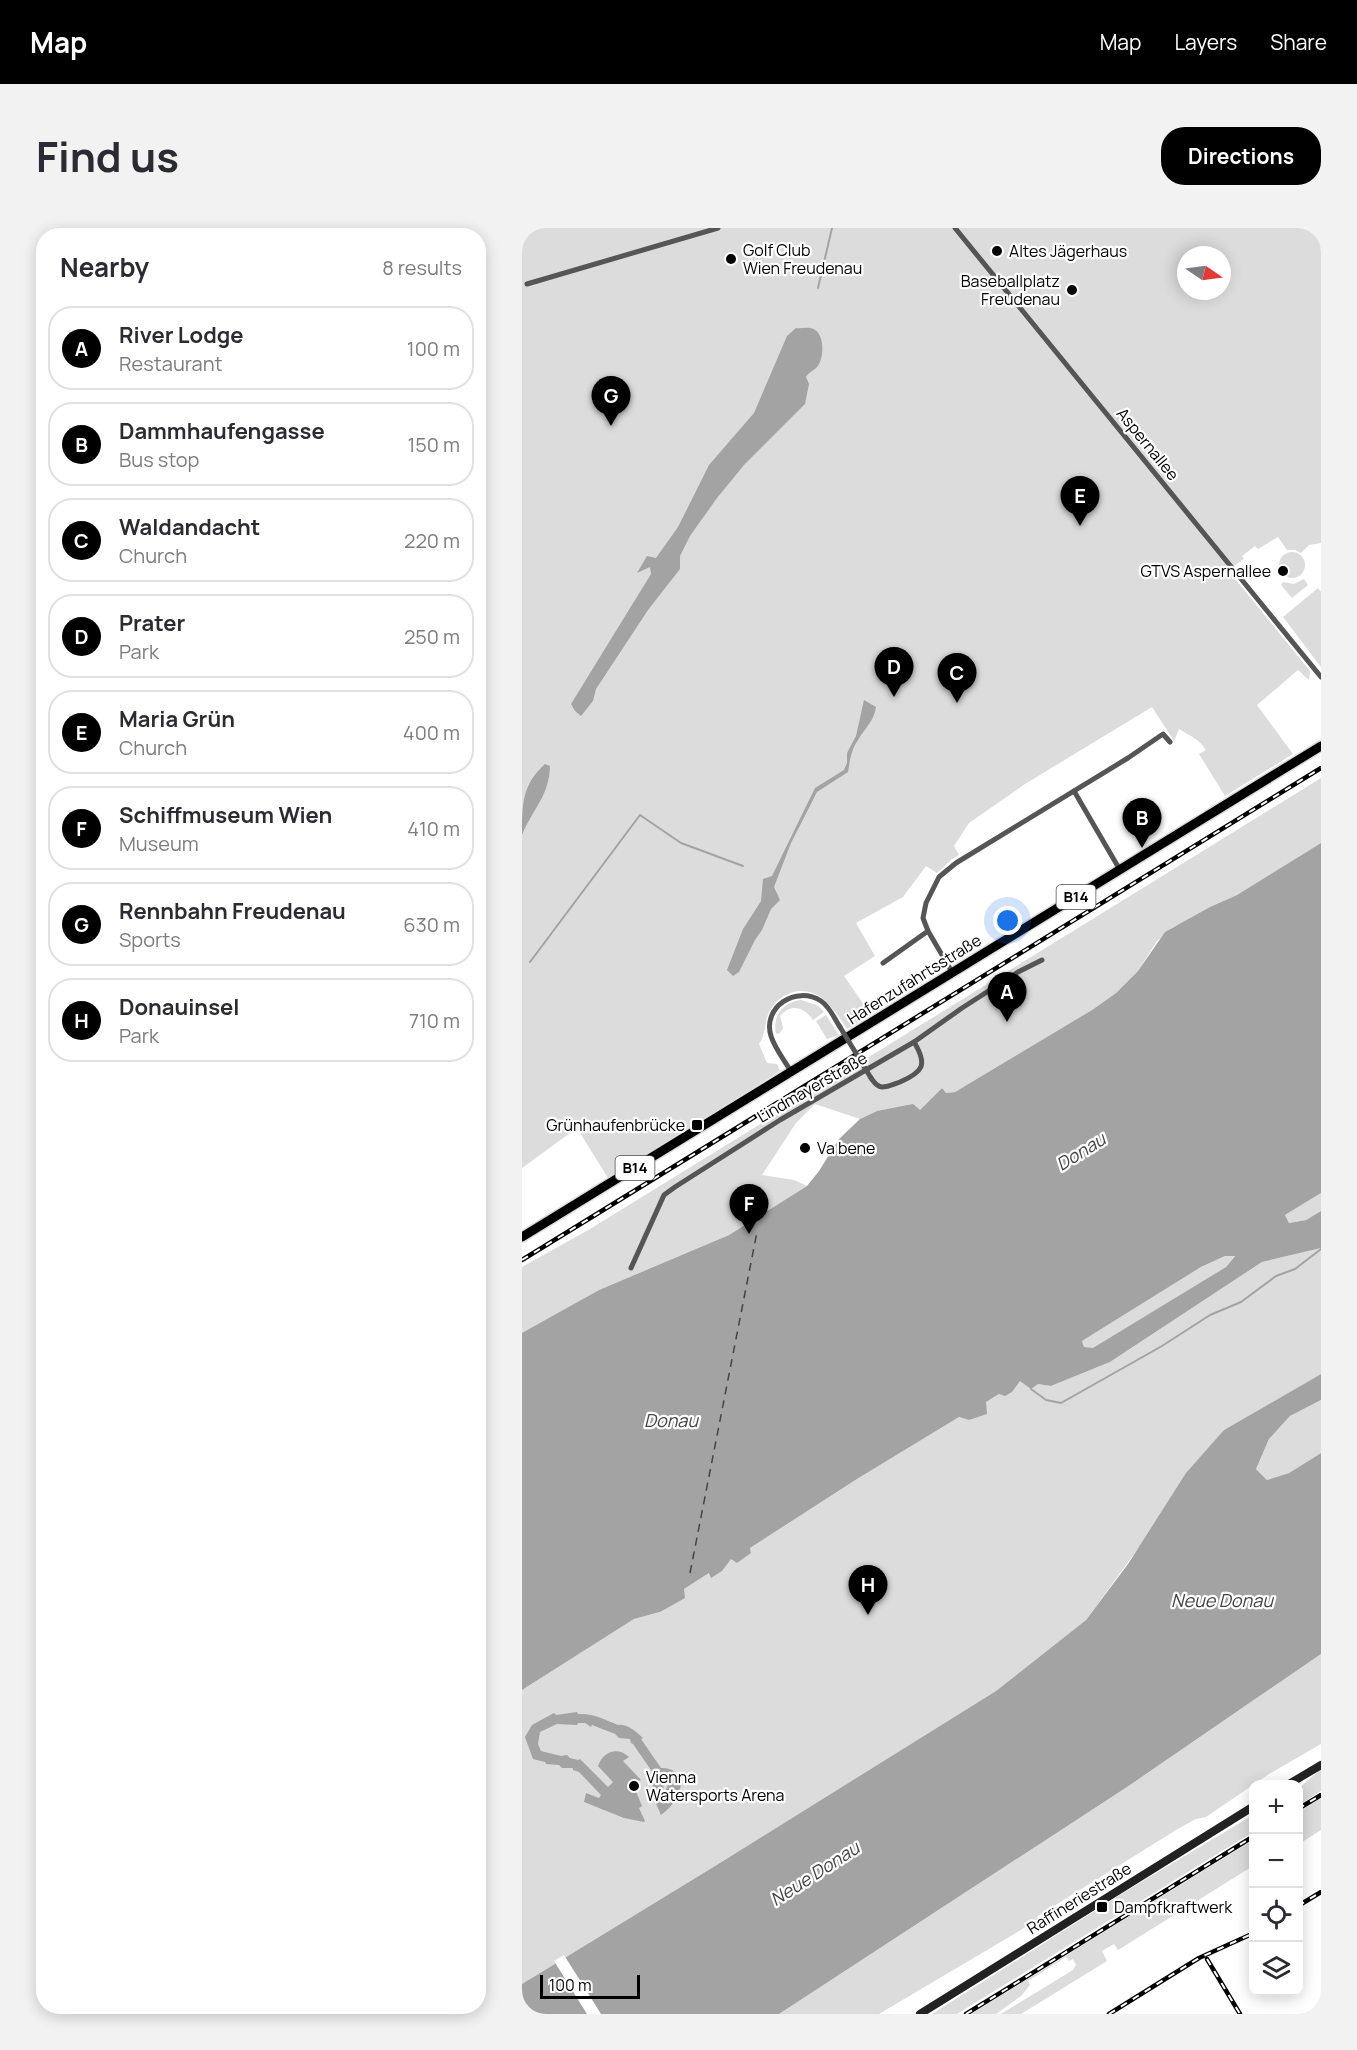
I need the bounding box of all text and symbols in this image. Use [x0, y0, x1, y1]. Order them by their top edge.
text: Map [30, 23, 87, 61]
text: Map [1100, 28, 1141, 56]
text: Layers [1174, 28, 1237, 56]
text: Share [1270, 28, 1327, 56]
text: Find us [36, 127, 179, 185]
button: Directions [1161, 127, 1321, 185]
place label: Golf Club Wien Freudenau [743, 239, 862, 279]
place label: Altes Jägerhaus [1009, 240, 1127, 262]
marker: Altes Jägerhaus [990, 244, 1004, 258]
north arrow [1177, 246, 1231, 300]
text: Nearby [60, 249, 149, 285]
marker: Golf Club Wien Freudenau [724, 252, 738, 266]
text: 8 results [382, 254, 462, 281]
place label: Baseballplatz Freudenau [961, 270, 1060, 310]
marker: Baseballplatz Freudenau [1065, 283, 1079, 297]
text: River Lodge [119, 320, 244, 350]
text: A [75, 335, 88, 362]
text: 100 m [407, 335, 460, 362]
text: Restaurant [119, 350, 223, 377]
pin: G [592, 376, 631, 426]
street label: Aspernallee [1112, 403, 1184, 485]
text: Dammhaufengasse [119, 416, 325, 446]
text: B [75, 431, 88, 458]
text: 150 m [407, 431, 460, 458]
text: Bus stop [119, 446, 199, 473]
pin: E [1060, 476, 1100, 526]
text: Waldandacht [119, 512, 260, 542]
text: C [74, 527, 89, 554]
text: 220 m [404, 527, 460, 554]
text: Church [119, 542, 187, 569]
place label: GTVS Aspernallee [1140, 560, 1271, 582]
marker: GTVS Aspernallee [1276, 564, 1290, 578]
text: Prater [119, 608, 185, 638]
text: D [74, 623, 89, 650]
text: 250 m [404, 623, 460, 650]
text: Park [119, 638, 159, 665]
pin: D [874, 648, 914, 697]
pin: C [938, 654, 976, 703]
text: Maria Grün [119, 704, 235, 734]
text: E [76, 719, 87, 746]
text: 400 m [403, 719, 460, 746]
text: Church [119, 734, 187, 761]
pin: B [1122, 798, 1162, 848]
text: Schiffmuseum Wien [119, 800, 332, 830]
text: F [76, 815, 87, 842]
text: 410 m [407, 815, 460, 842]
text: Museum [119, 830, 199, 857]
road number: B14 [1056, 885, 1096, 909]
text: Rennbahn Freudenau [119, 896, 346, 926]
your location [993, 906, 1022, 935]
text: G [74, 911, 89, 938]
text: 630 m [403, 911, 460, 938]
text: Sports [119, 926, 181, 953]
street label: Hafenzufahrtsstraße [843, 929, 985, 1029]
pin: A [988, 972, 1026, 1022]
text: Donauinsel [119, 992, 239, 1022]
text: H [74, 1007, 89, 1034]
text: 710 m [409, 1007, 460, 1034]
text: Park [119, 1022, 159, 1049]
street label: Lindmayerstraße [753, 1047, 871, 1127]
place label: Grünhaufenbrücke [546, 1114, 685, 1136]
marker: Grünhaufenbrücke [690, 1118, 704, 1132]
water label: Donau [1051, 1126, 1111, 1176]
place label: Va bene [817, 1137, 875, 1159]
marker: Va bene [798, 1141, 812, 1155]
road number: B14 [616, 1156, 654, 1180]
pin: F [730, 1184, 768, 1234]
water label: Donau [644, 1408, 699, 1432]
pin: H [848, 1566, 888, 1615]
water label: Neue Donau [1171, 1588, 1274, 1612]
place label: Vienna Watersports Arena [646, 1766, 784, 1806]
marker: Vienna Watersports Arena [627, 1779, 641, 1793]
map controls [1249, 1780, 1303, 1996]
button: + [1249, 1780, 1303, 1834]
button: − [1249, 1834, 1303, 1888]
water label: Neue Donau [765, 1835, 865, 1911]
street label: Raffineriestraße [1023, 1857, 1135, 1939]
button: locate [1249, 1888, 1303, 1942]
place label: Dampfkraftwerk [1114, 1896, 1233, 1918]
marker: Dampfkraftwerk [1095, 1900, 1109, 1914]
button: layers [1249, 1942, 1303, 1996]
scale bar [540, 1972, 640, 2000]
text: 100 m [549, 1974, 592, 1996]

